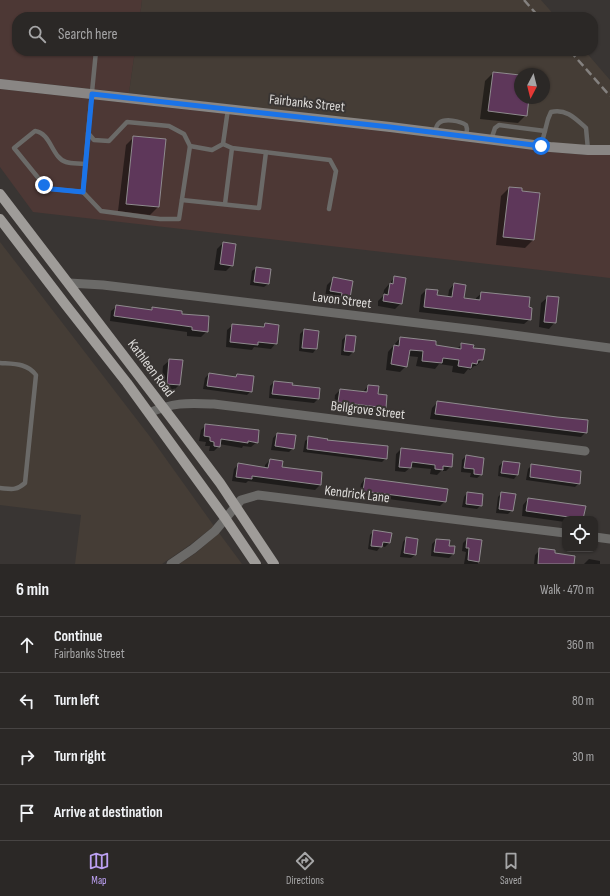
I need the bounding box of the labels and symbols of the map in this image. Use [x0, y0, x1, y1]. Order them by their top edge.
north arrow [514, 68, 550, 104]
street label: Fairbanks Street [268, 91, 346, 115]
route start [532, 137, 550, 155]
route end [35, 176, 53, 194]
street label: Lavon Street [312, 288, 372, 312]
street label: Kathleen Road [124, 336, 178, 400]
street label: Bellgrove Street [330, 397, 406, 423]
street label: Kendrick Lane [323, 482, 391, 506]

